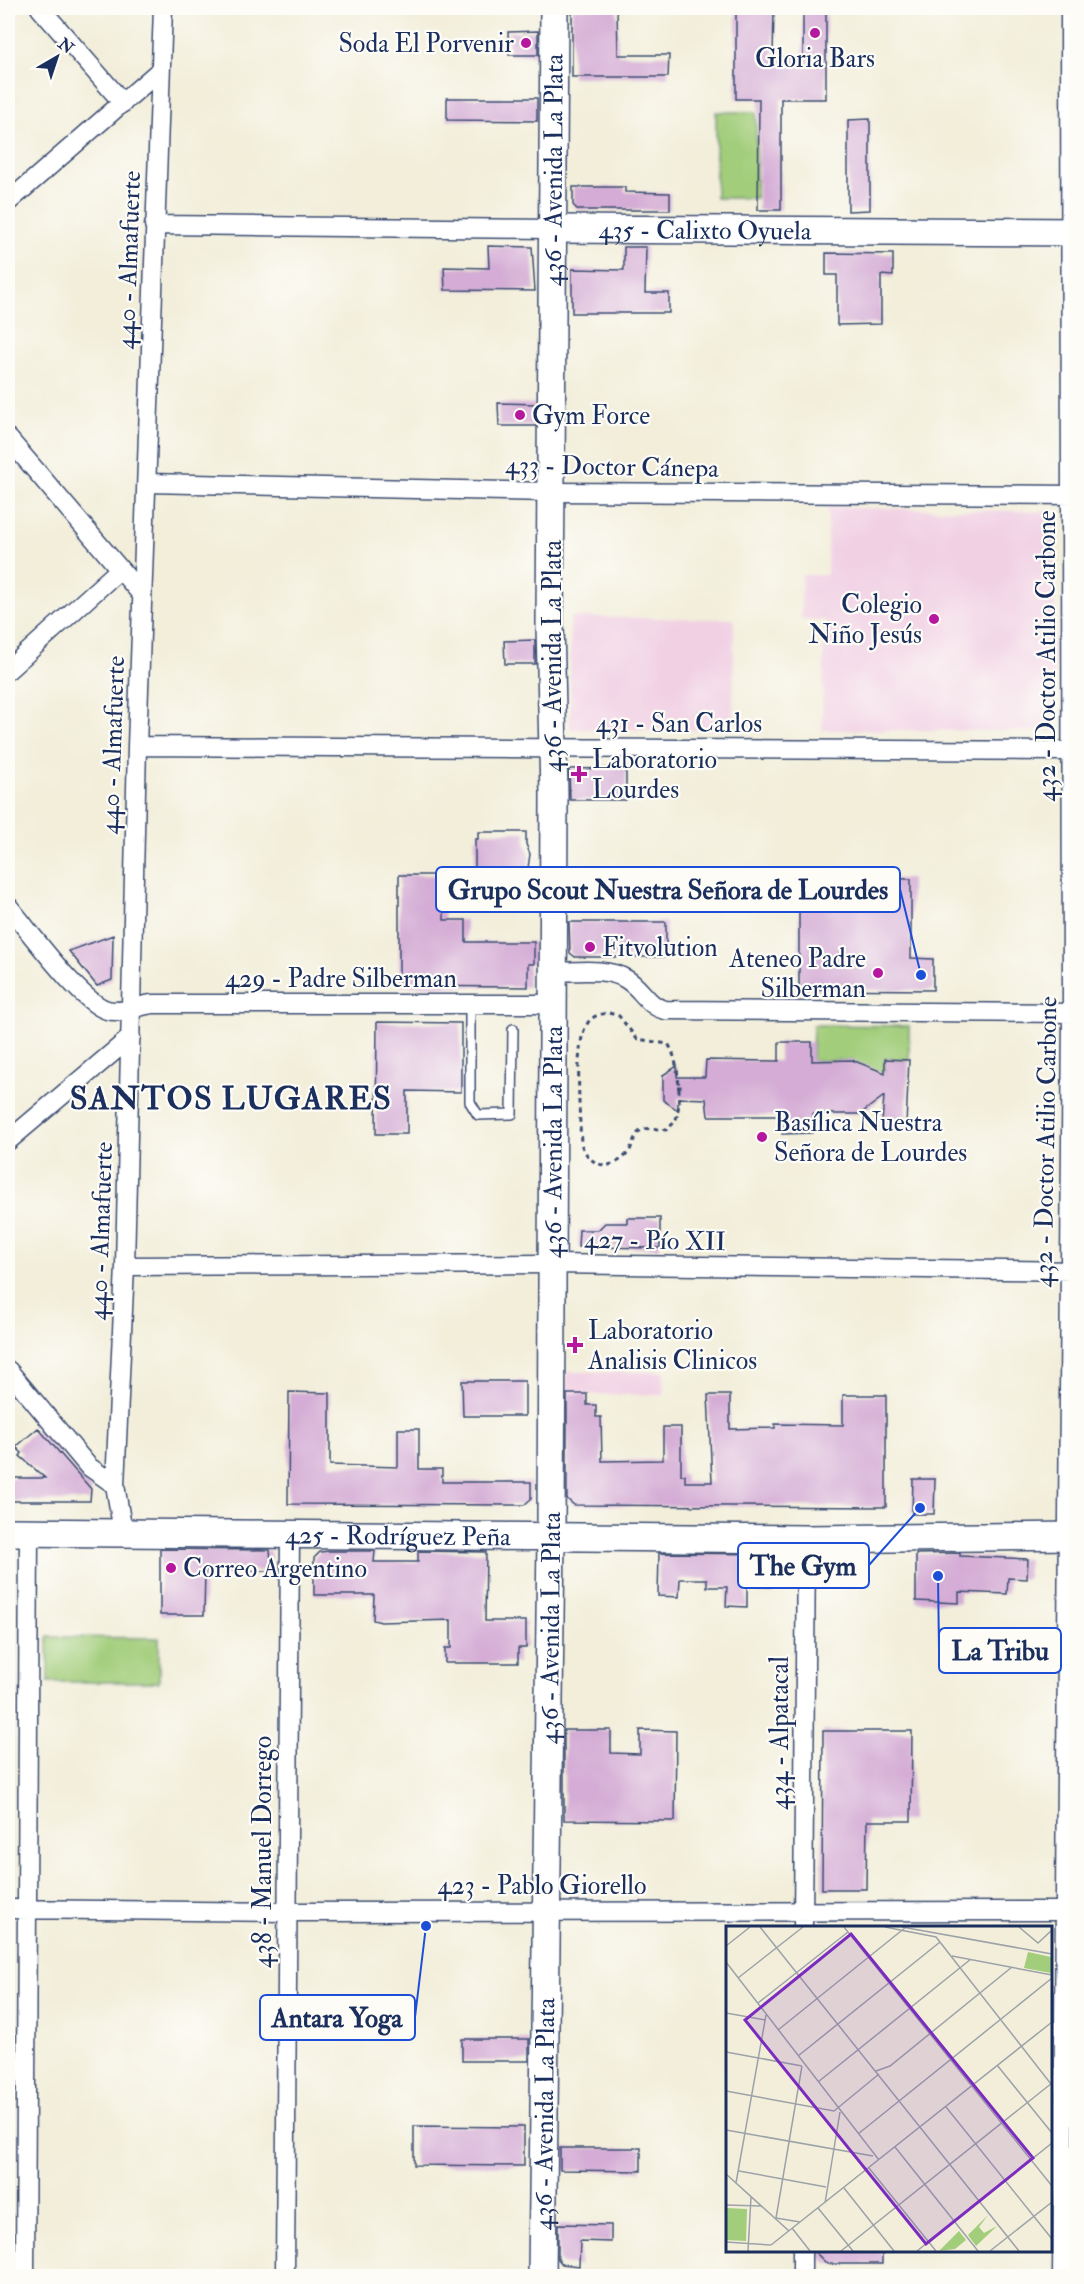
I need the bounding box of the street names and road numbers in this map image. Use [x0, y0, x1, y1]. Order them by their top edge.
street label: 436 - Avenida La Plata [537, 53, 571, 287]
street label: 440 - Almafuerte [110, 170, 148, 350]
street label: 435 - Calixto Oyuela [598, 214, 812, 247]
street label: 433 - Doctor Cánepa [505, 449, 719, 486]
street label: 432 - Doctor Atilio Carbone [1031, 510, 1063, 802]
street label: 436 - Avenida La Plata [537, 539, 569, 772]
street label: 440 - Almafuerte [94, 655, 132, 835]
street label: 431 - San Carlos [596, 708, 762, 740]
street label: 429 - Padre Silberman [225, 963, 457, 995]
street label: 432 - Doctor Atilio Carbone [1027, 996, 1065, 1288]
street label: 436 - Avenida La Plata [537, 1025, 570, 1259]
street label: 440 - Almafuerte [82, 1141, 120, 1321]
street label: 427 - Pío XII [584, 1224, 726, 1258]
street label: 436 - Avenida La Plata [533, 1511, 568, 1745]
street label: 425 - Rodríguez Peña [285, 1519, 511, 1553]
street label: 434 - Alpatacal [764, 1656, 797, 1810]
street label: 438 - Manuel Dorrego [247, 1736, 279, 1968]
street label: 423 - Pablo Giorello [438, 1870, 646, 1902]
street label: 436 - Avenida La Plata [528, 1997, 562, 2231]

